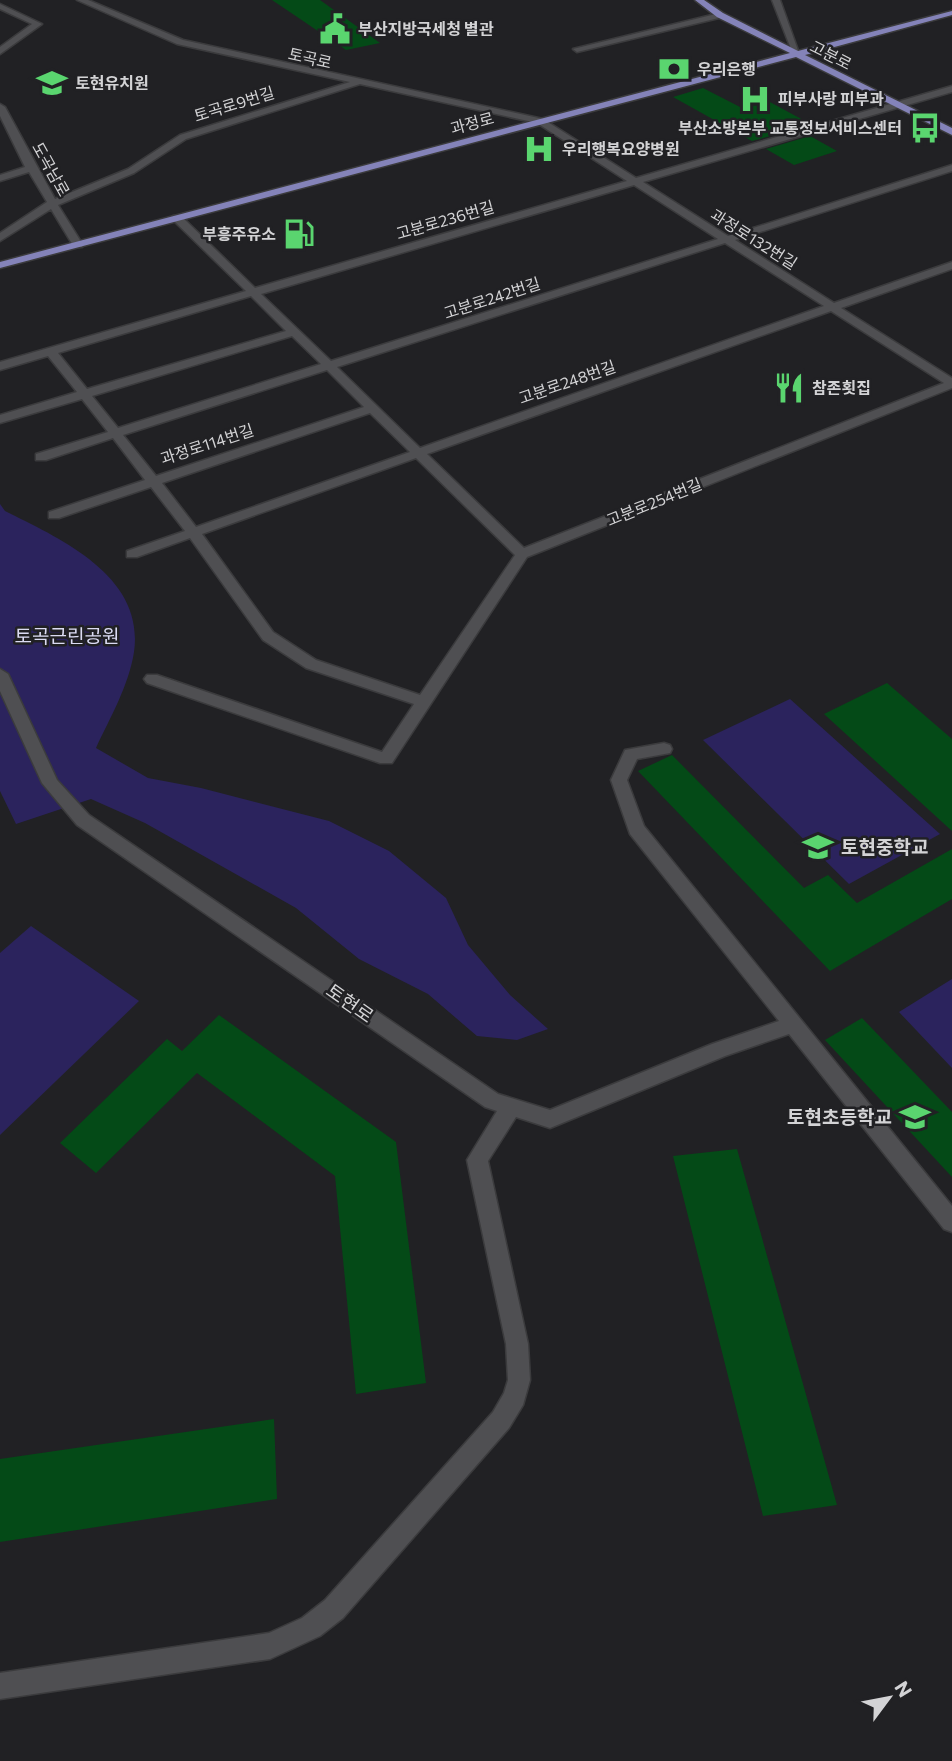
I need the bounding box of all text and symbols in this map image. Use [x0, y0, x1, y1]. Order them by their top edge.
public building icon: 부산지방국세청 별관 [318, 12, 352, 46]
place label: 부산지방국세청 별관 [358, 19, 494, 38]
street label: 고분로 [807, 36, 855, 73]
street label: 토곡로 [286, 43, 334, 72]
bank icon: 우리은행 [657, 52, 691, 86]
place label: 우리은행 [697, 59, 756, 78]
school or university icon: 토현유치원 [35, 66, 69, 100]
place label: 토현유치원 [75, 73, 149, 92]
street label: 토곡로9번길 [191, 82, 276, 125]
hospital icon: 피부사랑 피부과 [738, 82, 772, 116]
place label: 피부사랑 피부과 [778, 89, 884, 108]
street label: 과정로 [448, 108, 496, 137]
bus stop icon: 부산소방본부 교통정보서비스센터 [908, 111, 942, 145]
place label: 부산소방본부 교통정보서비스센터 [678, 118, 902, 137]
hospital icon: 우리행복요양병원 [522, 132, 556, 166]
street label: 도곡남로 [29, 138, 74, 199]
place label: 우리행복요양병원 [562, 139, 680, 158]
street label: 고분로236번길 [394, 196, 496, 243]
street label: 과정로132번길 [708, 204, 801, 273]
fuel station icon: 부흥주유소 [282, 217, 316, 251]
place label: 부흥주유소 [202, 224, 276, 243]
street label: 고분로242번길 [441, 273, 543, 322]
street label: 고분로248번길 [516, 356, 618, 407]
restaurant icon: 참존횟집 [772, 371, 806, 405]
place label: 참존횟집 [812, 378, 871, 397]
street label: 과정로114번길 [158, 420, 256, 468]
street label: 고분로254번길 [603, 474, 704, 529]
park label: 토곡근린공원 [15, 624, 119, 647]
school or university icon: 토현중학교 [801, 830, 835, 864]
place label: 토현중학교 [841, 835, 928, 858]
street label: 토현로 [322, 978, 378, 1027]
school or university icon: 토현초등학교 [898, 1100, 932, 1134]
place label: 토현초등학교 [787, 1105, 892, 1128]
north arrow [854, 1663, 924, 1733]
text: N [890, 1677, 917, 1701]

